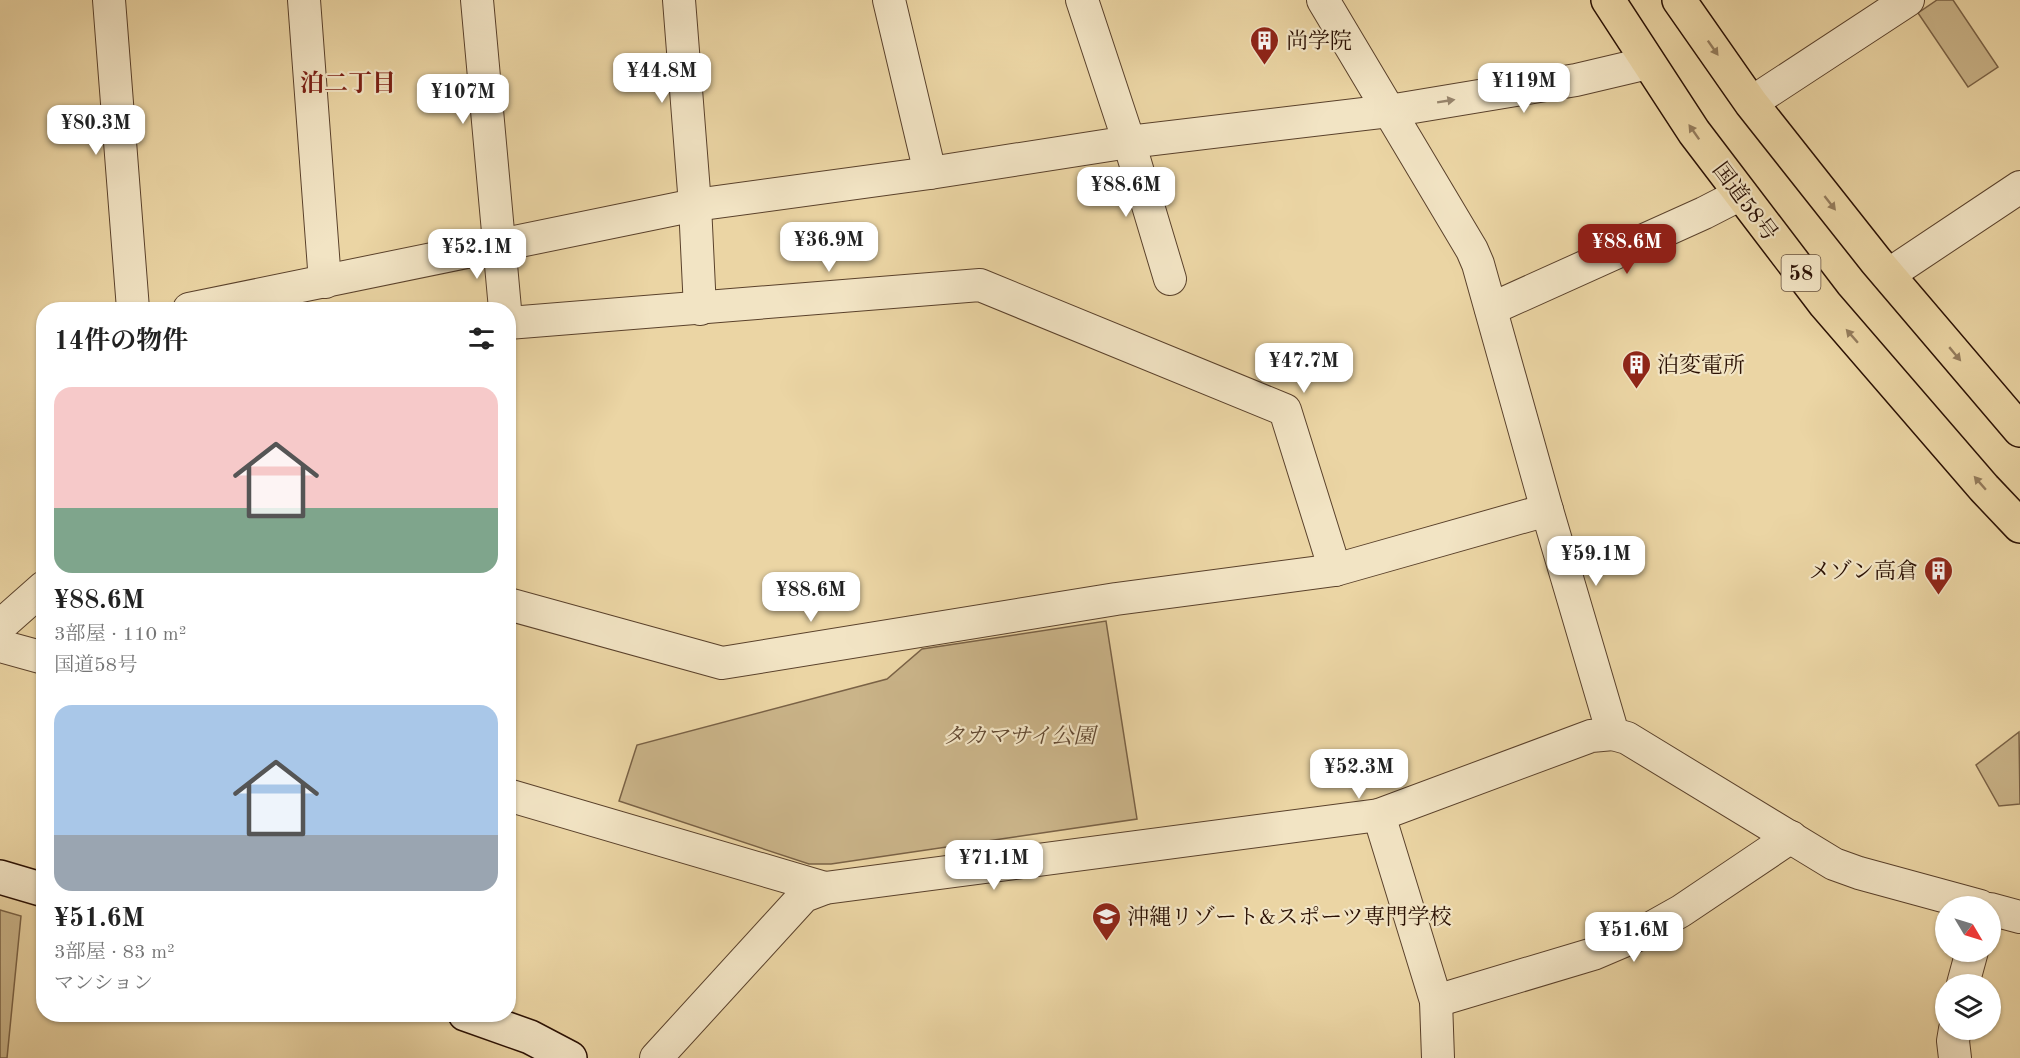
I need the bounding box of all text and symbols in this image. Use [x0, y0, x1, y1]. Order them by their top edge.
building icon: 尚学院 [1249, 24, 1281, 66]
place label: 尚学院 [1286, 29, 1352, 53]
one-way arrow [1707, 40, 1718, 56]
pin: ¥44.8M [613, 53, 711, 104]
text: ¥44.8M [627, 62, 697, 82]
pin: ¥119M [1482, 63, 1566, 114]
district label: 泊二丁目 [300, 70, 396, 97]
text: ¥119M [1492, 72, 1556, 92]
pin: ¥107M [421, 74, 505, 125]
text: ¥107M [431, 83, 495, 103]
one-way arrow [1437, 97, 1456, 106]
pin: ¥80.3M [47, 105, 145, 156]
text: ¥80.3M [61, 114, 131, 134]
one-way arrow [1688, 124, 1700, 140]
street label: 国道58号 [1708, 158, 1782, 245]
pin: ¥88.6M [1077, 167, 1175, 218]
text: ¥88.6M [1091, 176, 1161, 196]
one-way arrow [1824, 196, 1836, 211]
pin: ¥36.9M [780, 222, 878, 273]
pin: ¥88.6M [1578, 224, 1676, 275]
pin: ¥52.1M [428, 229, 526, 280]
text: ¥36.9M [794, 231, 864, 251]
text: ¥88.6M [1592, 233, 1662, 253]
text: ¥52.1M [442, 238, 512, 258]
road number: 58 [1782, 255, 1820, 291]
icon: filters [465, 322, 498, 355]
text: 14件の物件 [54, 329, 188, 355]
one-way arrow [1846, 329, 1859, 344]
pin: ¥47.7M [1255, 343, 1353, 394]
one-way arrow [1948, 346, 1961, 361]
building icon: 泊変電所 [1620, 348, 1652, 390]
text: ¥47.7M [1269, 352, 1339, 372]
place label: 泊変電所 [1657, 353, 1745, 377]
icon: home [222, 426, 330, 534]
one-way arrow [1974, 476, 1987, 491]
pin: ¥59.1M [1547, 536, 1645, 587]
text: ¥59.1M [1561, 545, 1631, 565]
building icon: メゾン高倉 [1923, 554, 1955, 596]
place label: メゾン高倉 [1809, 559, 1918, 583]
pin: ¥88.6M [762, 572, 860, 623]
text: ¥88.6M [776, 581, 846, 601]
text: ¥88.6M [54, 588, 145, 614]
text: 3部屋 · 110 m² [54, 625, 186, 645]
text: 国道58号 [54, 656, 137, 676]
park label: タカマサイ公園 [943, 724, 1098, 748]
icon: home [222, 744, 330, 852]
pin: ¥52.3M [1310, 749, 1408, 800]
text: ¥52.3M [1324, 758, 1394, 778]
pin: ¥71.1M [945, 840, 1043, 891]
text: ¥71.1M [959, 849, 1029, 869]
north arrow [1935, 896, 2001, 962]
map controls [1935, 896, 2001, 1040]
school or university icon: 沖縄リゾート&スポーツ専門学校 [1090, 900, 1122, 942]
place label: 沖縄リゾート&スポーツ専門学校 [1127, 905, 1451, 929]
text: ¥51.6M [54, 906, 145, 932]
pin: ¥51.6M [1585, 912, 1683, 963]
text: ¥51.6M [1599, 921, 1669, 941]
text: 3部屋 · 83 m² [54, 943, 175, 963]
text: マンション [54, 974, 153, 994]
button: layers [1935, 974, 2001, 1040]

